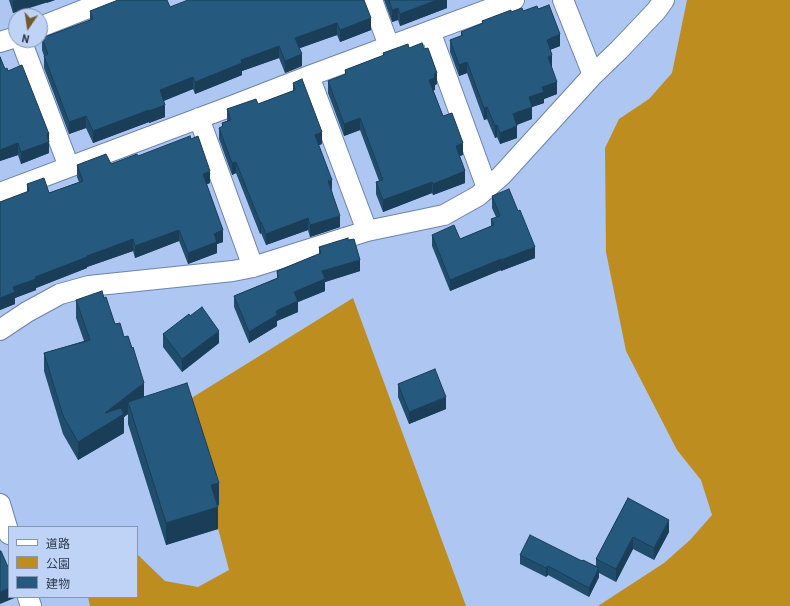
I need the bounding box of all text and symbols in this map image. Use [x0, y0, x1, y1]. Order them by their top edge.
north arrow [8, 8, 48, 48]
text: N [20, 32, 30, 46]
legend [8, 526, 138, 598]
text: 道路 [46, 536, 70, 550]
text: 公園 [46, 556, 70, 570]
text: 建物 [46, 576, 70, 590]

